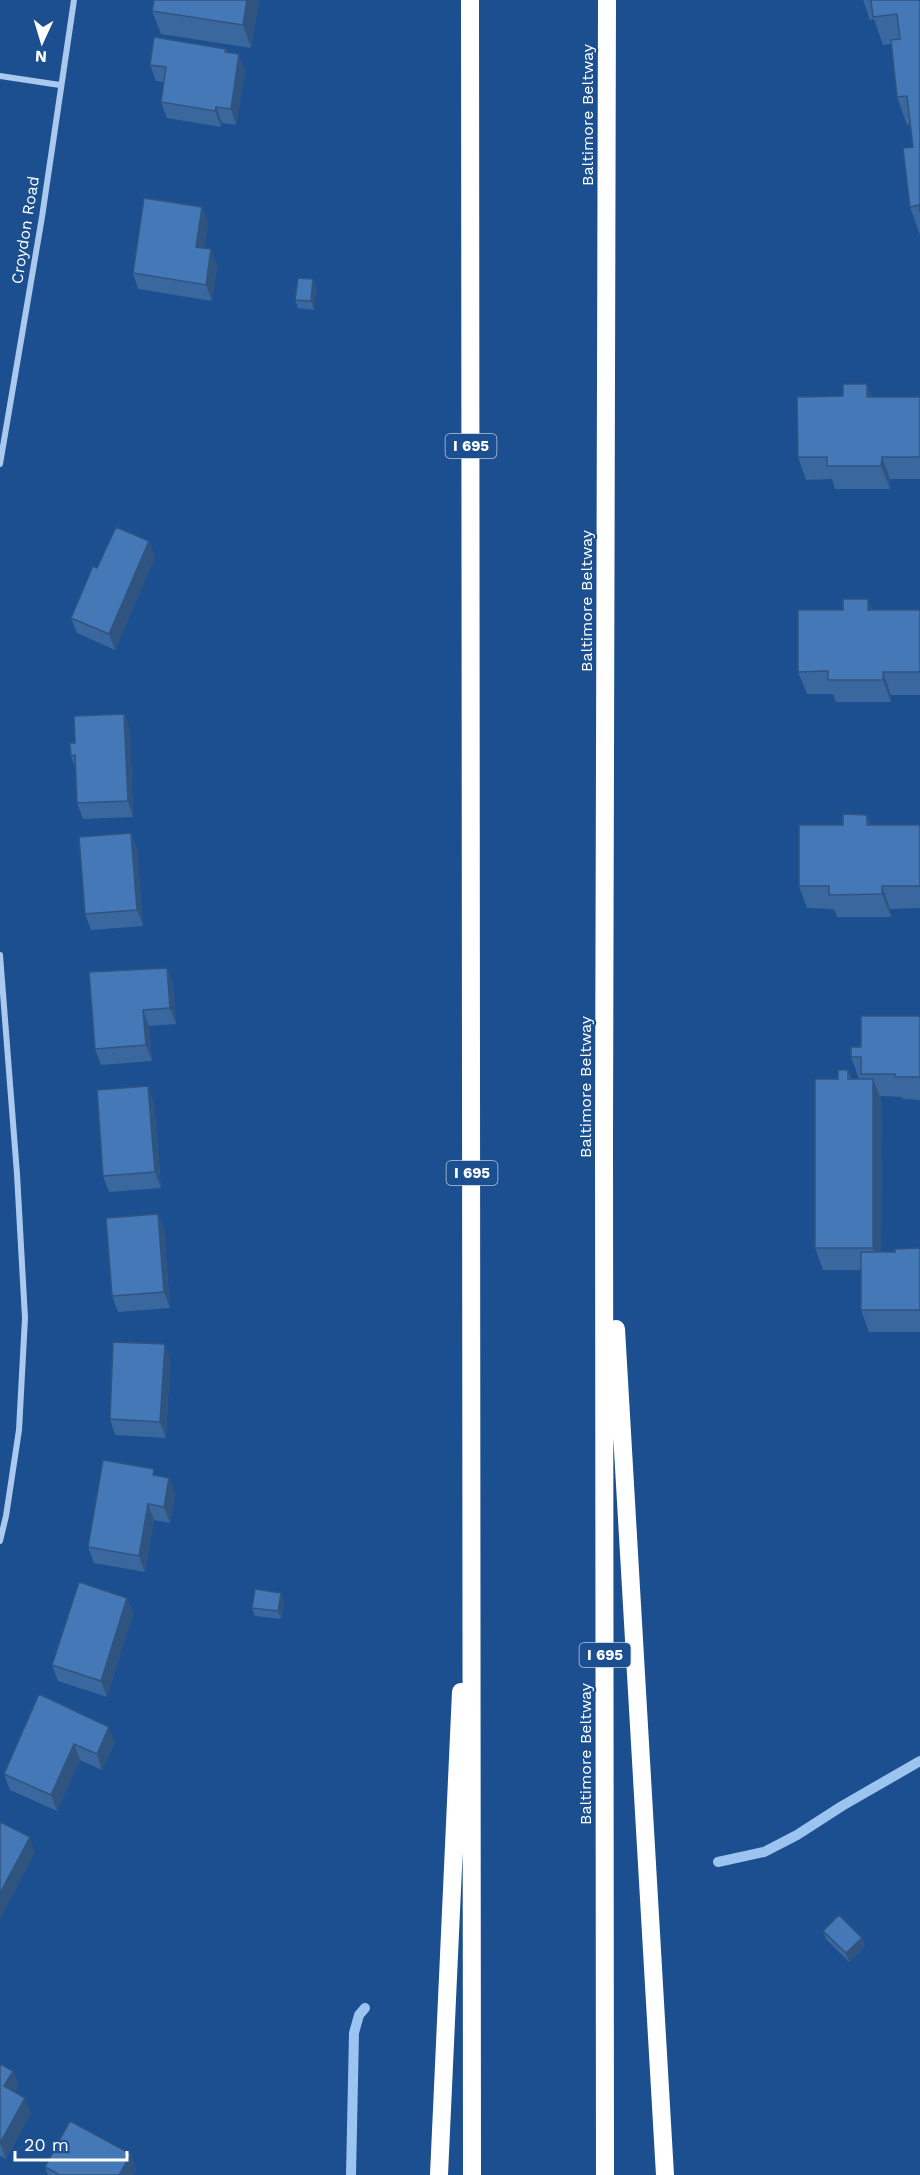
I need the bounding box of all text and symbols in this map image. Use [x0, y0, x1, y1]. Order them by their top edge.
north arrow [12, 12, 72, 72]
street label: Baltimore Beltway [578, 43, 597, 186]
text: N [34, 47, 48, 66]
street label: Croydon Road [7, 175, 43, 285]
road number: I 695 [446, 434, 496, 458]
street label: Baltimore Beltway [577, 529, 596, 672]
street label: Baltimore Beltway [576, 1015, 595, 1158]
road number: I 695 [446, 1161, 498, 1185]
road number: I 695 [580, 1643, 630, 1667]
street label: Baltimore Beltway [576, 1682, 595, 1825]
scale bar [15, 2124, 128, 2162]
text: 20 m [24, 2134, 69, 2155]

